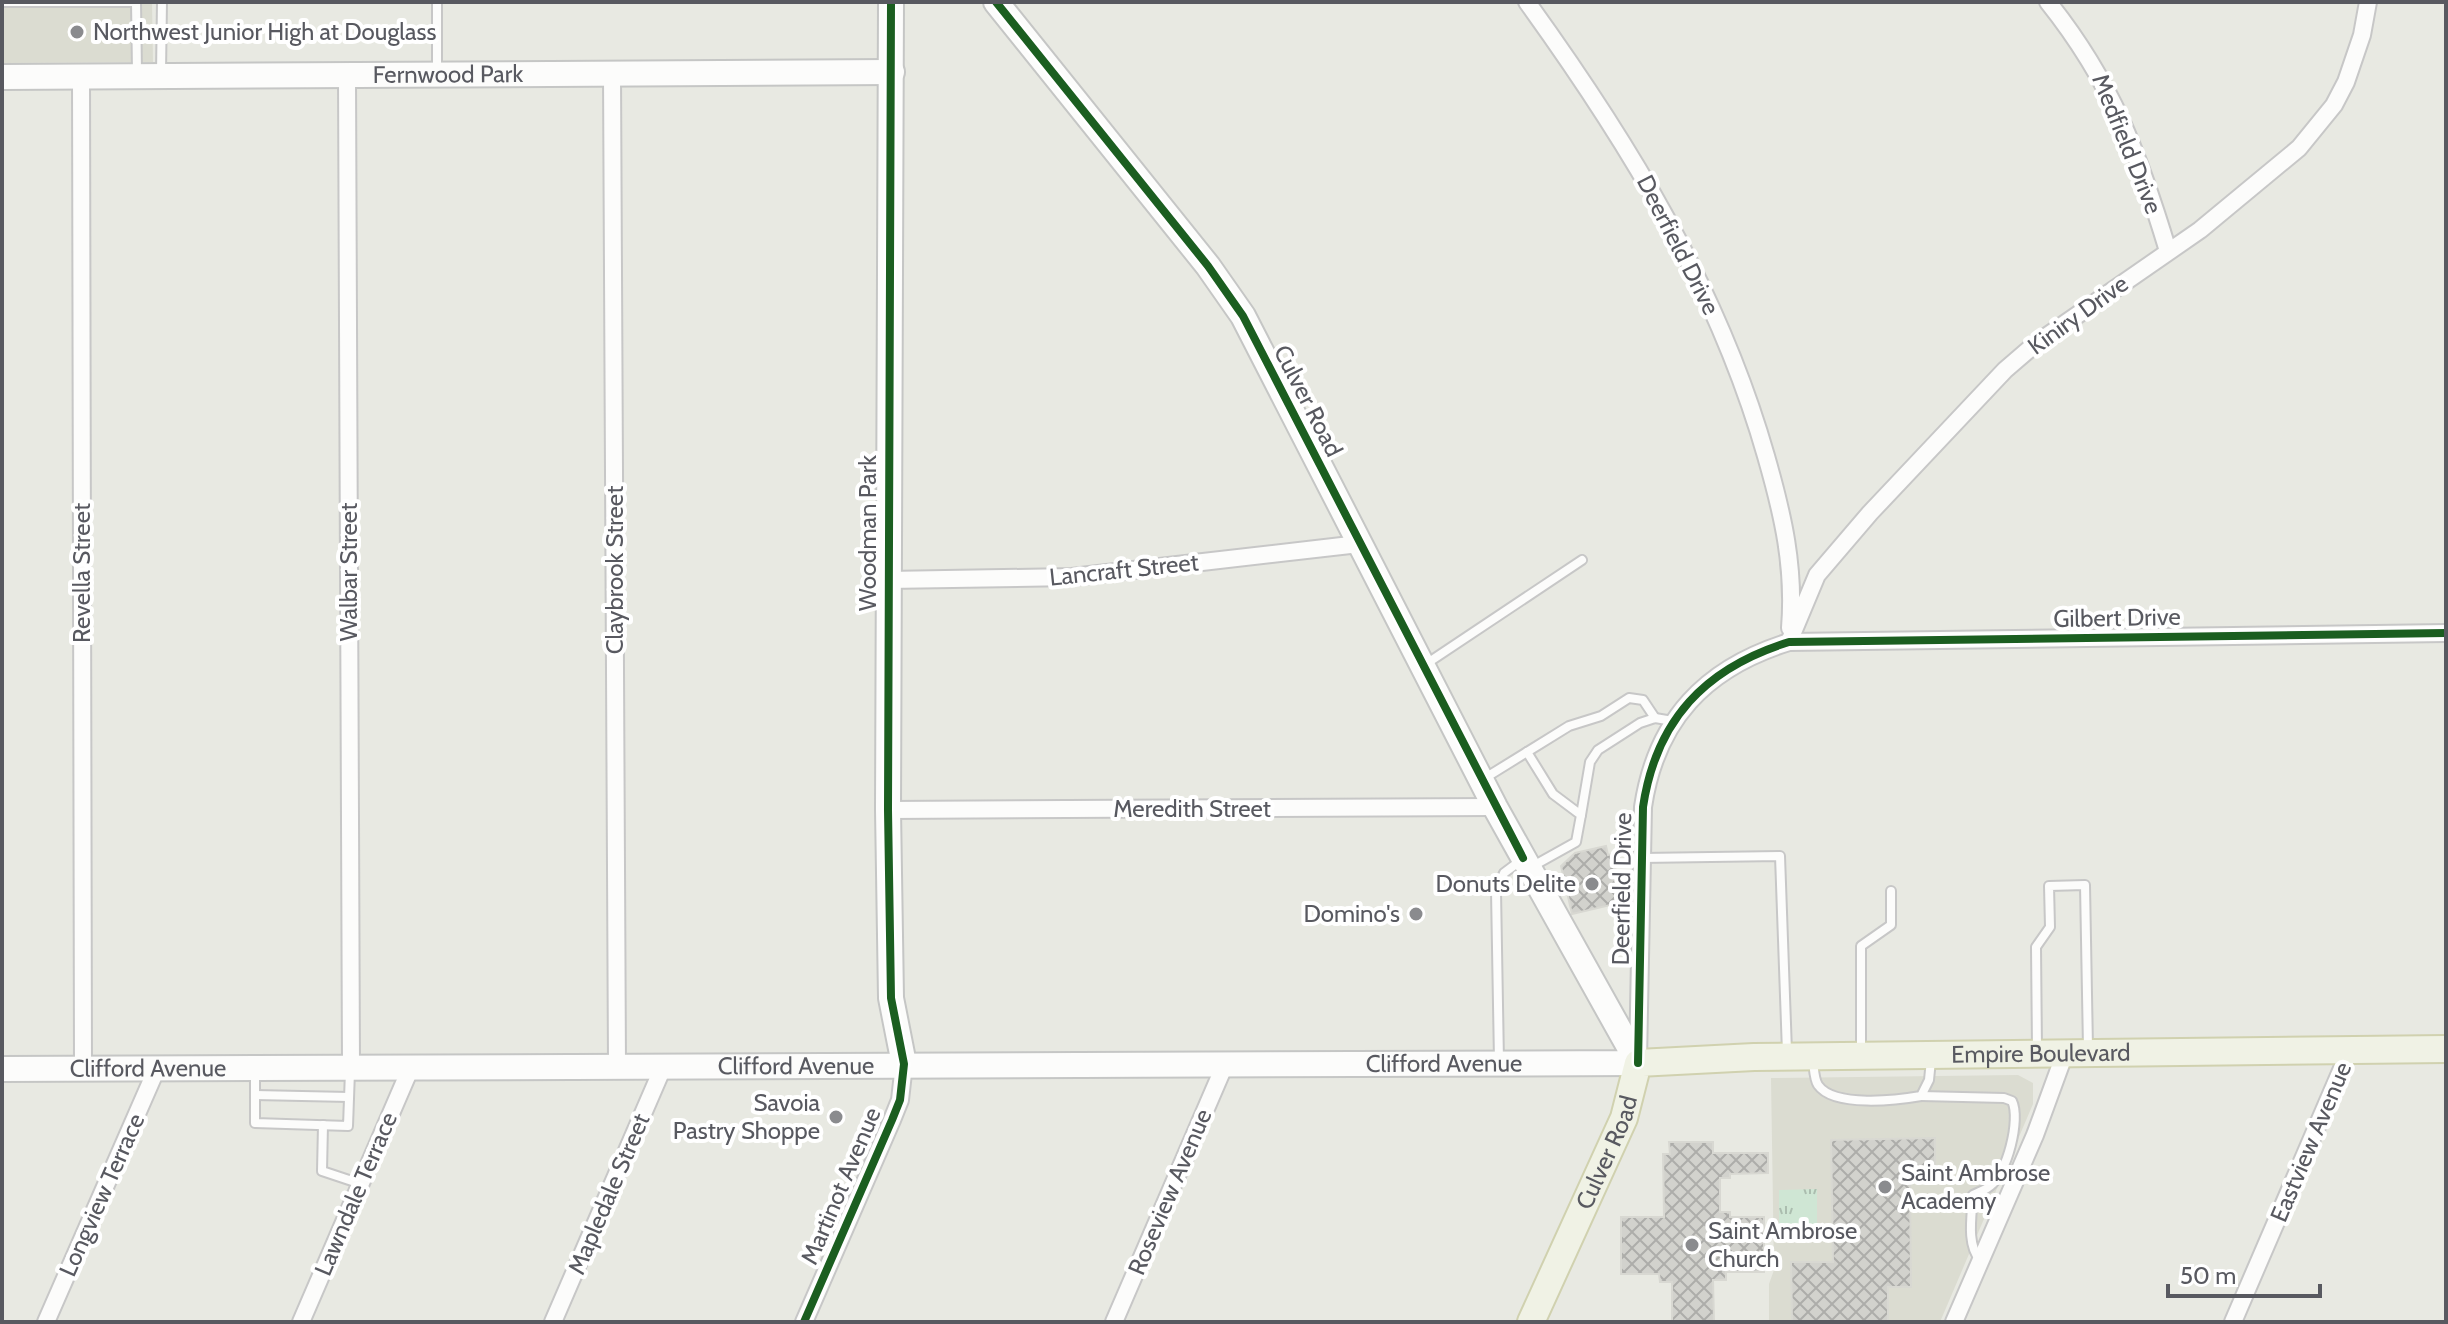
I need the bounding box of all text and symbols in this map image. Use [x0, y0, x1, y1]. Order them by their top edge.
place label: Northwest Junior High at Douglass [93, 17, 436, 46]
marker: Northwest Junior High at Douglass [68, 23, 86, 41]
street label: Fernwood Park [373, 59, 523, 89]
street label: Medfield Drive [2086, 70, 2169, 218]
street label: Deerfield Drive [1631, 170, 1726, 319]
street label: Kiniry Drive [2022, 269, 2133, 361]
street label: Culver Road [1268, 340, 1349, 461]
street label: Woodman Park [853, 455, 882, 611]
street label: Claybrook Street [600, 486, 629, 654]
street label: Revella Street [67, 503, 96, 643]
street label: Walbar Street [334, 503, 363, 641]
street label: Lancraft Street [1048, 547, 1200, 592]
street label: Gilbert Drive [2053, 602, 2181, 633]
street label: Meredith Street [1113, 794, 1271, 823]
street label: Deerfield Drive [1606, 812, 1637, 966]
place label: Donuts Delite [1435, 869, 1576, 898]
marker: Donuts Delite [1583, 875, 1601, 893]
place label: Domino's [1303, 899, 1400, 928]
marker: Domino's [1407, 905, 1425, 923]
street label: Empire Boulevard [1951, 1038, 2131, 1069]
street label: Clifford Avenue [1366, 1048, 1522, 1078]
street label: Clifford Avenue [718, 1051, 874, 1080]
street label: Clifford Avenue [70, 1053, 226, 1083]
street label: Eastview Avenue [2264, 1057, 2357, 1226]
place label: Savoia Pastry Shoppe [673, 1088, 820, 1145]
street label: Culver Road [1569, 1092, 1643, 1214]
street label: Martinot Avenue [794, 1103, 887, 1269]
street label: Roseview Avenue [1122, 1104, 1218, 1279]
street label: Lawndale Terrace [308, 1108, 403, 1280]
marker: Savoia Pastry Shoppe [827, 1108, 845, 1126]
street label: Longview Terrace [53, 1109, 150, 1281]
street label: Mapledale Street [562, 1109, 655, 1279]
place label: Saint Ambrose Academy [1901, 1158, 2050, 1215]
marker: Saint Ambrose Academy [1876, 1178, 1894, 1196]
place label: Saint Ambrose Church [1708, 1216, 1857, 1273]
marker: Saint Ambrose Church [1683, 1236, 1701, 1254]
scale bar [2168, 1248, 2320, 1298]
text: 50 m [2180, 1261, 2236, 1290]

